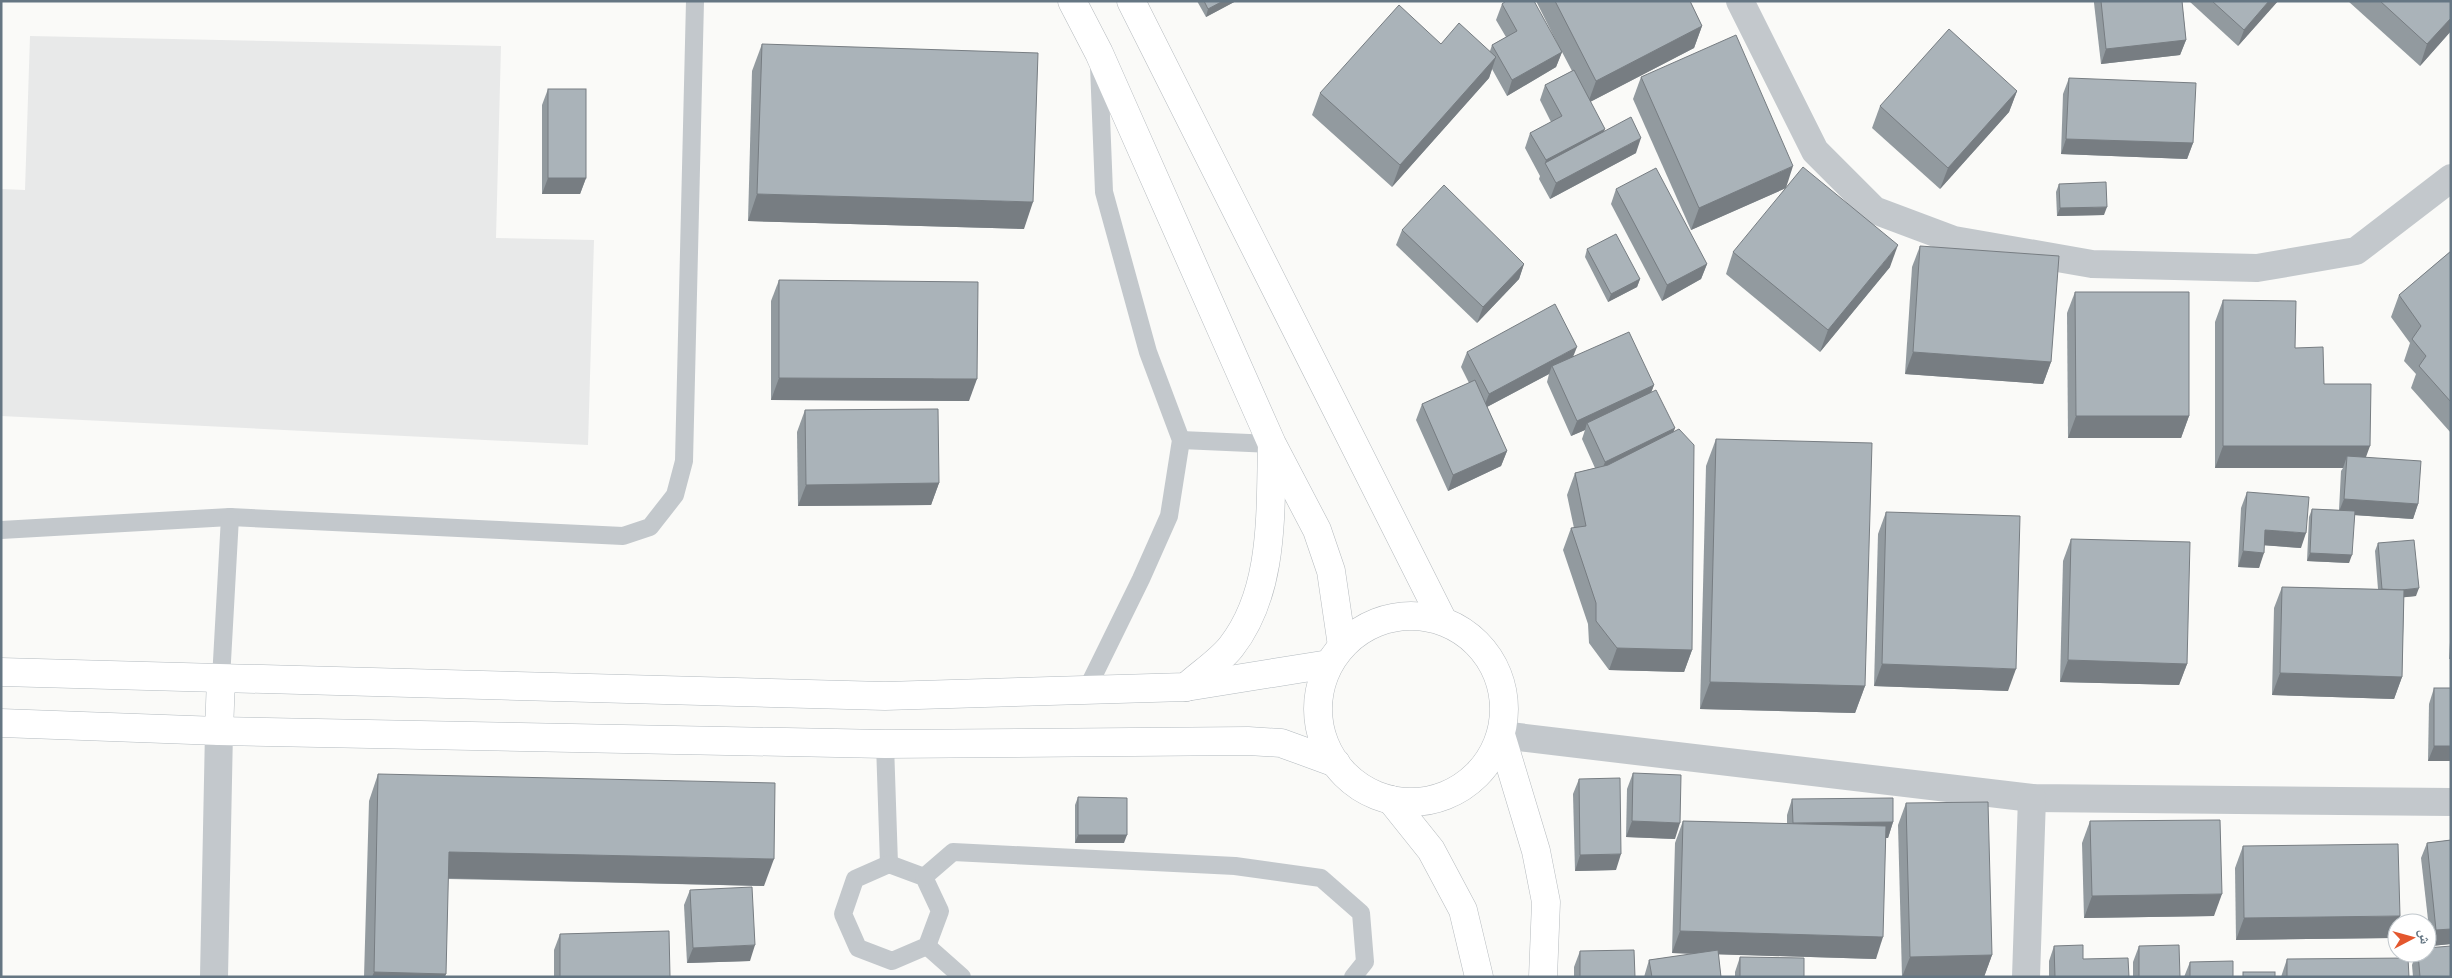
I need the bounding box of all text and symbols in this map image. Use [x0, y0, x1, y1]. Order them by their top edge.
north arrow [2387, 913, 2437, 963]
text: ش [2415, 928, 2434, 945]

